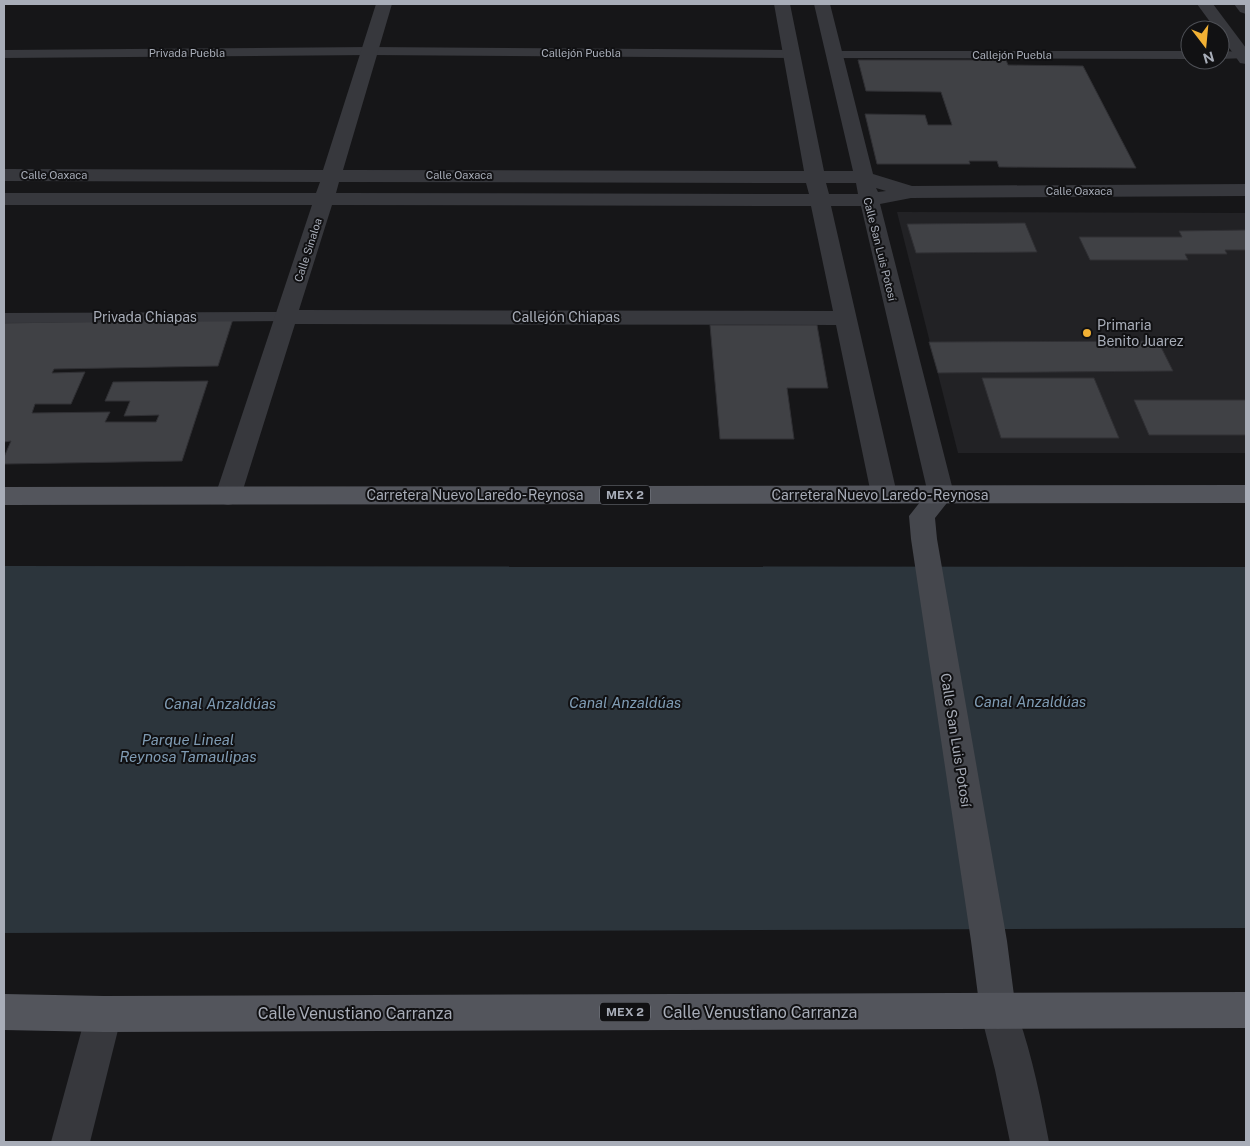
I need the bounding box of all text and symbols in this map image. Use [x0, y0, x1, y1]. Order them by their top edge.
north arrow [1180, 20, 1230, 70]
street label: Privada Puebla [149, 47, 225, 59]
street label: Callejón Puebla [541, 47, 621, 59]
text: N [1201, 48, 1216, 67]
street label: Callejón Puebla [972, 49, 1052, 61]
street label: Calle Oaxaca [21, 169, 87, 181]
street label: Calle Oaxaca [426, 169, 492, 181]
street label: Calle Oaxaca [1046, 185, 1112, 197]
street label: Calle San Luis Potosí [861, 196, 899, 302]
street label: Calle Sinaloa [292, 217, 324, 283]
street label: Privada Chiapas [93, 309, 197, 325]
street label: Callejón Chiapas [512, 309, 620, 325]
place label: Primaria Benito Juarez [1097, 317, 1184, 349]
marker: Primaria Benito Juarez [1081, 327, 1093, 339]
road number: MEX 2 [600, 486, 650, 504]
street label: Carretera Nuevo Laredo- Reynosa [367, 487, 583, 503]
street label: Carretera Nuevo Laredo- Reynosa [772, 487, 988, 503]
street label: Calle San Luis Potosí [938, 672, 975, 809]
water label: Canal Anzaldúas [974, 693, 1086, 710]
water label: Canal Anzaldúas [569, 694, 681, 711]
water label: Canal Anzaldúas [164, 695, 276, 712]
water label: Parque Lineal Reynosa Tamaulipas [119, 731, 257, 765]
road number: MEX 2 [600, 1002, 650, 1022]
street label: Calle Venustiano Carranza [663, 1003, 857, 1022]
street label: Calle Venustiano Carranza [258, 1004, 452, 1023]

